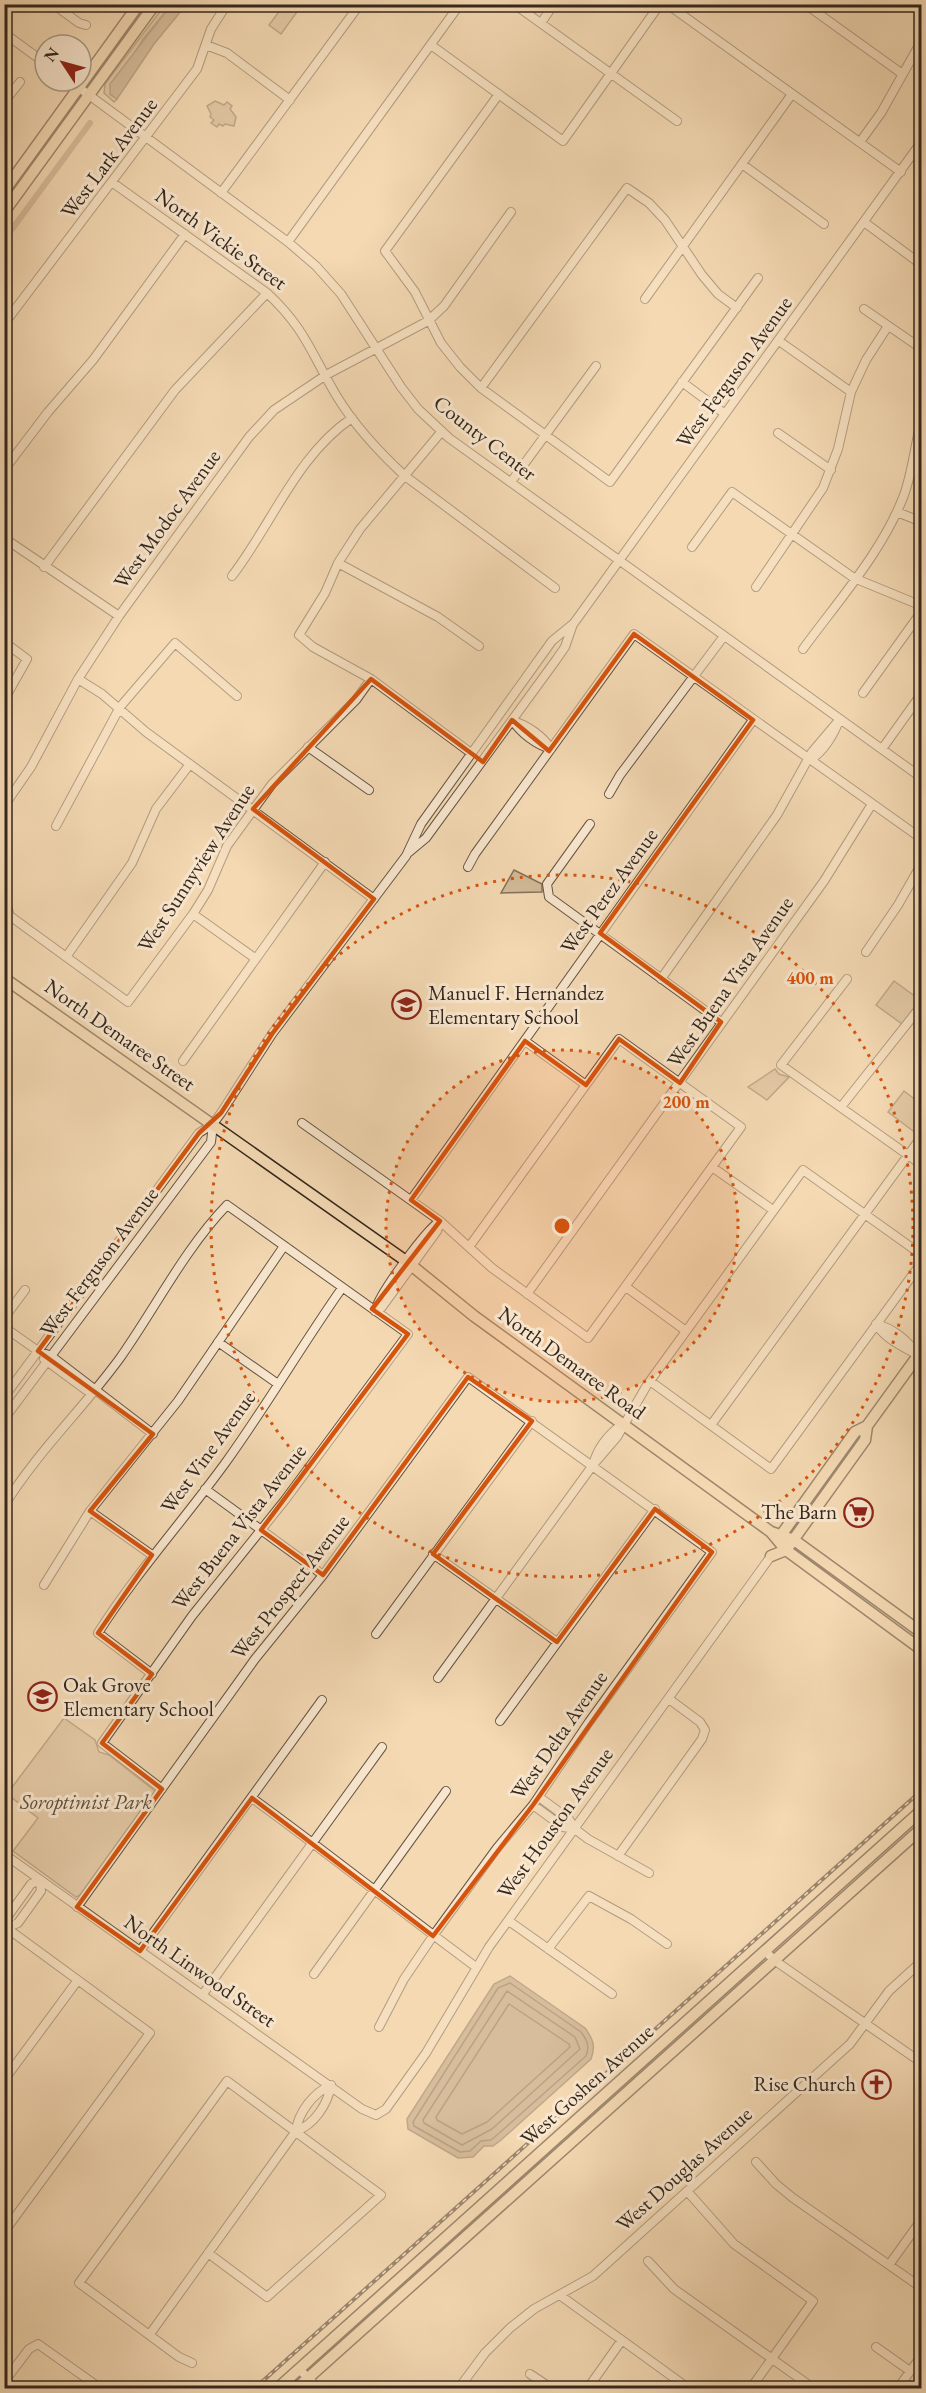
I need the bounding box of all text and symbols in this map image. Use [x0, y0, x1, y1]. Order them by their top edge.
north arrow [33, 33, 93, 93]
text: N [39, 43, 64, 66]
street label: West Lark Avenue [54, 92, 163, 224]
street label: North Vickie Street [150, 182, 293, 296]
street label: West Ferguson Avenue [669, 290, 798, 453]
street label: County Center [428, 389, 542, 486]
street label: West Modoc Avenue [107, 444, 226, 594]
street label: West Sunnyview Avenue [131, 778, 260, 957]
street label: West Perez Avenue [554, 822, 663, 959]
street label: West Buena Vista Avenue [660, 891, 799, 1073]
text: 400 m [786, 966, 834, 989]
street label: North Demaree Street [40, 973, 201, 1097]
place label: Manuel F. Hernandez Elementary School [428, 979, 604, 1030]
school or university icon: Manuel F. Hernandez Elementary School [391, 989, 423, 1021]
text: 200 m [662, 1090, 710, 1113]
street label: West Ferguson Avenue [33, 1181, 164, 1342]
centre of rings [552, 1216, 572, 1236]
street label: North Demaree Road [493, 1300, 652, 1425]
street label: West Vine Avenue [154, 1385, 261, 1518]
street label: West Buena Vista Avenue [165, 1438, 312, 1615]
supermarket icon: The Barn [842, 1496, 874, 1528]
place label: The Barn [761, 1498, 837, 1525]
street label: West Prospect Avenue [224, 1509, 355, 1665]
street label: West Delta Avenue [504, 1665, 613, 1804]
place label: Oak Grove Elementary School [63, 1671, 214, 1722]
school or university icon: Oak Grove Elementary School [26, 1681, 58, 1713]
street label: West Houston Avenue [491, 1742, 619, 1904]
park label: Soroptimist Park [19, 1788, 153, 1815]
street label: North Linwood Street [119, 1908, 282, 2033]
street label: West Goshen Avenue [514, 2018, 659, 2152]
church icon: Rise Church [861, 2068, 893, 2100]
place label: Rise Church [754, 2070, 856, 2097]
street label: West Douglas Avenue [610, 2100, 757, 2237]

